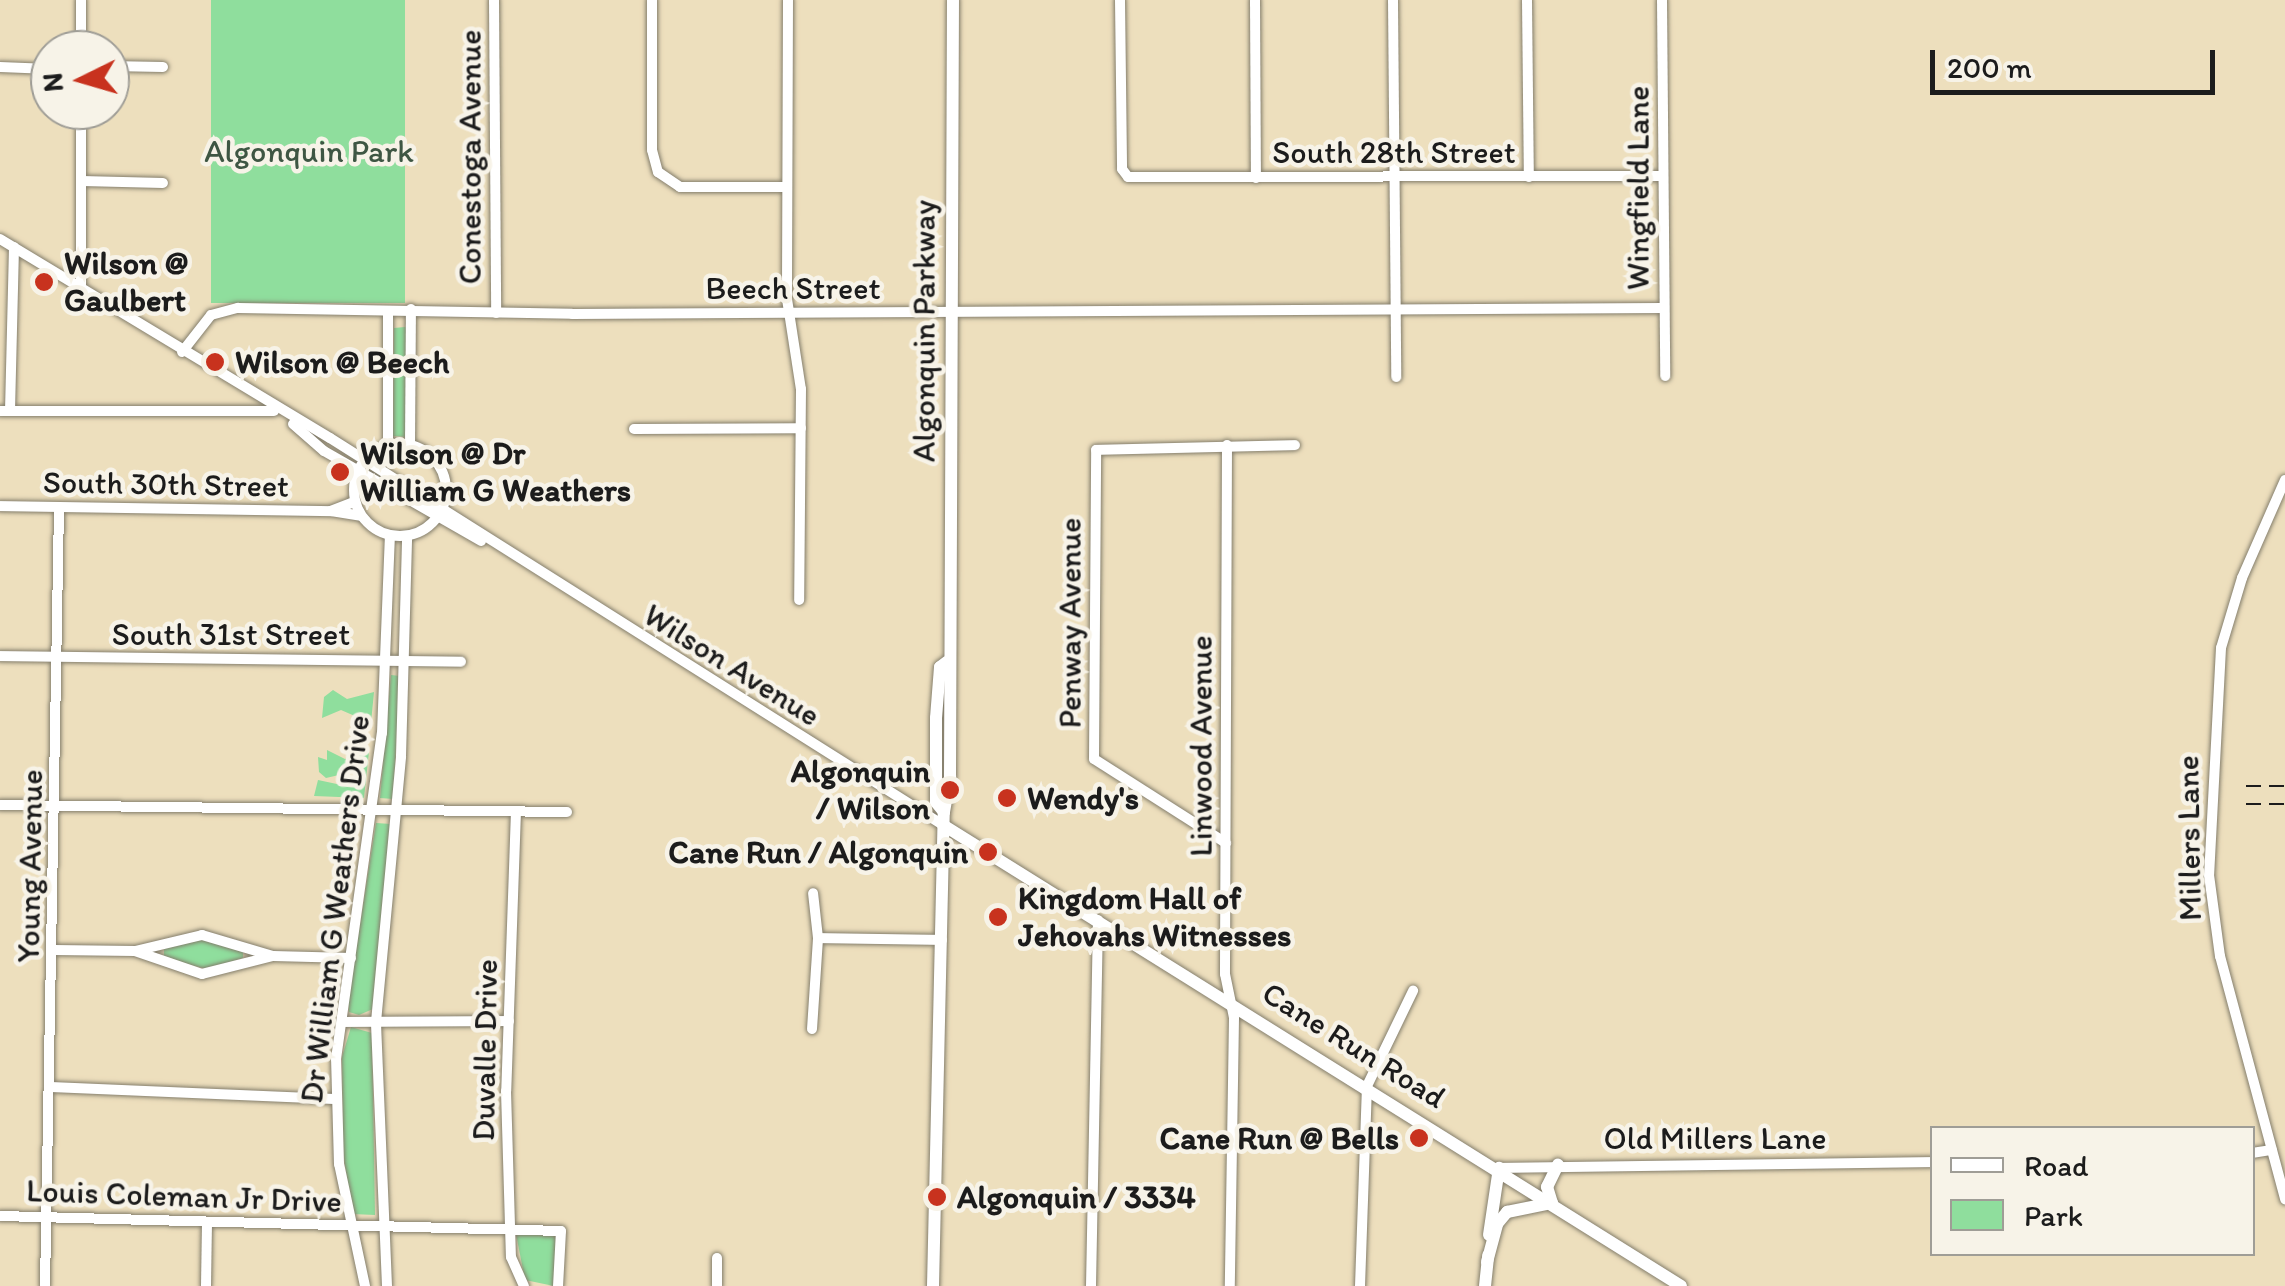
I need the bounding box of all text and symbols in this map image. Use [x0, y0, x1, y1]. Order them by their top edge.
north arrow [30, 30, 130, 130]
street label: Conestoga Avenue [451, 30, 489, 284]
scale bar [1935, 30, 2220, 92]
text: 200 m [1947, 49, 2032, 86]
text: N [34, 72, 70, 93]
street label: Wingfield Lane [1619, 85, 1657, 291]
park label: Algonquin Park [204, 132, 414, 170]
street label: South 28th Street [1273, 133, 1515, 171]
street label: Algonquin Parkway [905, 200, 943, 462]
place label: Wilson @ Gaulbert [64, 245, 188, 320]
street label: Beech Street [706, 269, 880, 307]
marker: Wilson @ Gaulbert [33, 271, 55, 293]
place label: Wilson @ Beech [235, 343, 449, 381]
marker: Wilson @ Beech [204, 351, 226, 373]
place label: Wilson @ Dr William G Weathers [360, 435, 630, 510]
marker: Wilson @ Dr William G Weathers [329, 461, 351, 483]
street label: South 30th Street [43, 463, 289, 505]
street label: Penway Avenue [1051, 518, 1089, 728]
street label: Wilson Avenue [637, 596, 827, 734]
street label: South 31st Street [112, 615, 350, 653]
street label: Linwood Avenue [1182, 635, 1220, 857]
street label: Dr William G Weathers Drive [292, 713, 378, 1105]
place label: Algonquin / Wilson [791, 753, 930, 828]
street label: Millers Lane [2168, 754, 2210, 922]
street label: Young Avenue [9, 770, 51, 962]
marker: Algonquin / Wilson [939, 779, 961, 801]
place label: Wendy's [1027, 779, 1139, 817]
marker: Wendy's [996, 787, 1018, 809]
place label: Cane Run / Algonquin [668, 833, 968, 871]
marker: Cane Run / Algonquin [977, 841, 999, 863]
place label: Kingdom Hall of Jehovahs Witnesses [1018, 880, 1290, 955]
marker: Kingdom Hall of Jehovahs Witnesses [987, 906, 1009, 928]
street label: Duvalle Drive [464, 959, 506, 1141]
street label: Cane Run Road [1255, 973, 1453, 1117]
place label: Cane Run @ Bells [1159, 1119, 1399, 1157]
street label: Old Millers Lane [1603, 1119, 1827, 1157]
legend [1930, 1126, 2255, 1256]
marker: Cane Run @ Bells [1408, 1127, 1430, 1149]
text: Road [2024, 1147, 2089, 1184]
street label: Louis Coleman Jr Drive [25, 1171, 343, 1221]
place label: Algonquin / 3334 [957, 1178, 1196, 1216]
marker: Algonquin / 3334 [926, 1186, 948, 1208]
text: Park [2024, 1197, 2083, 1234]

